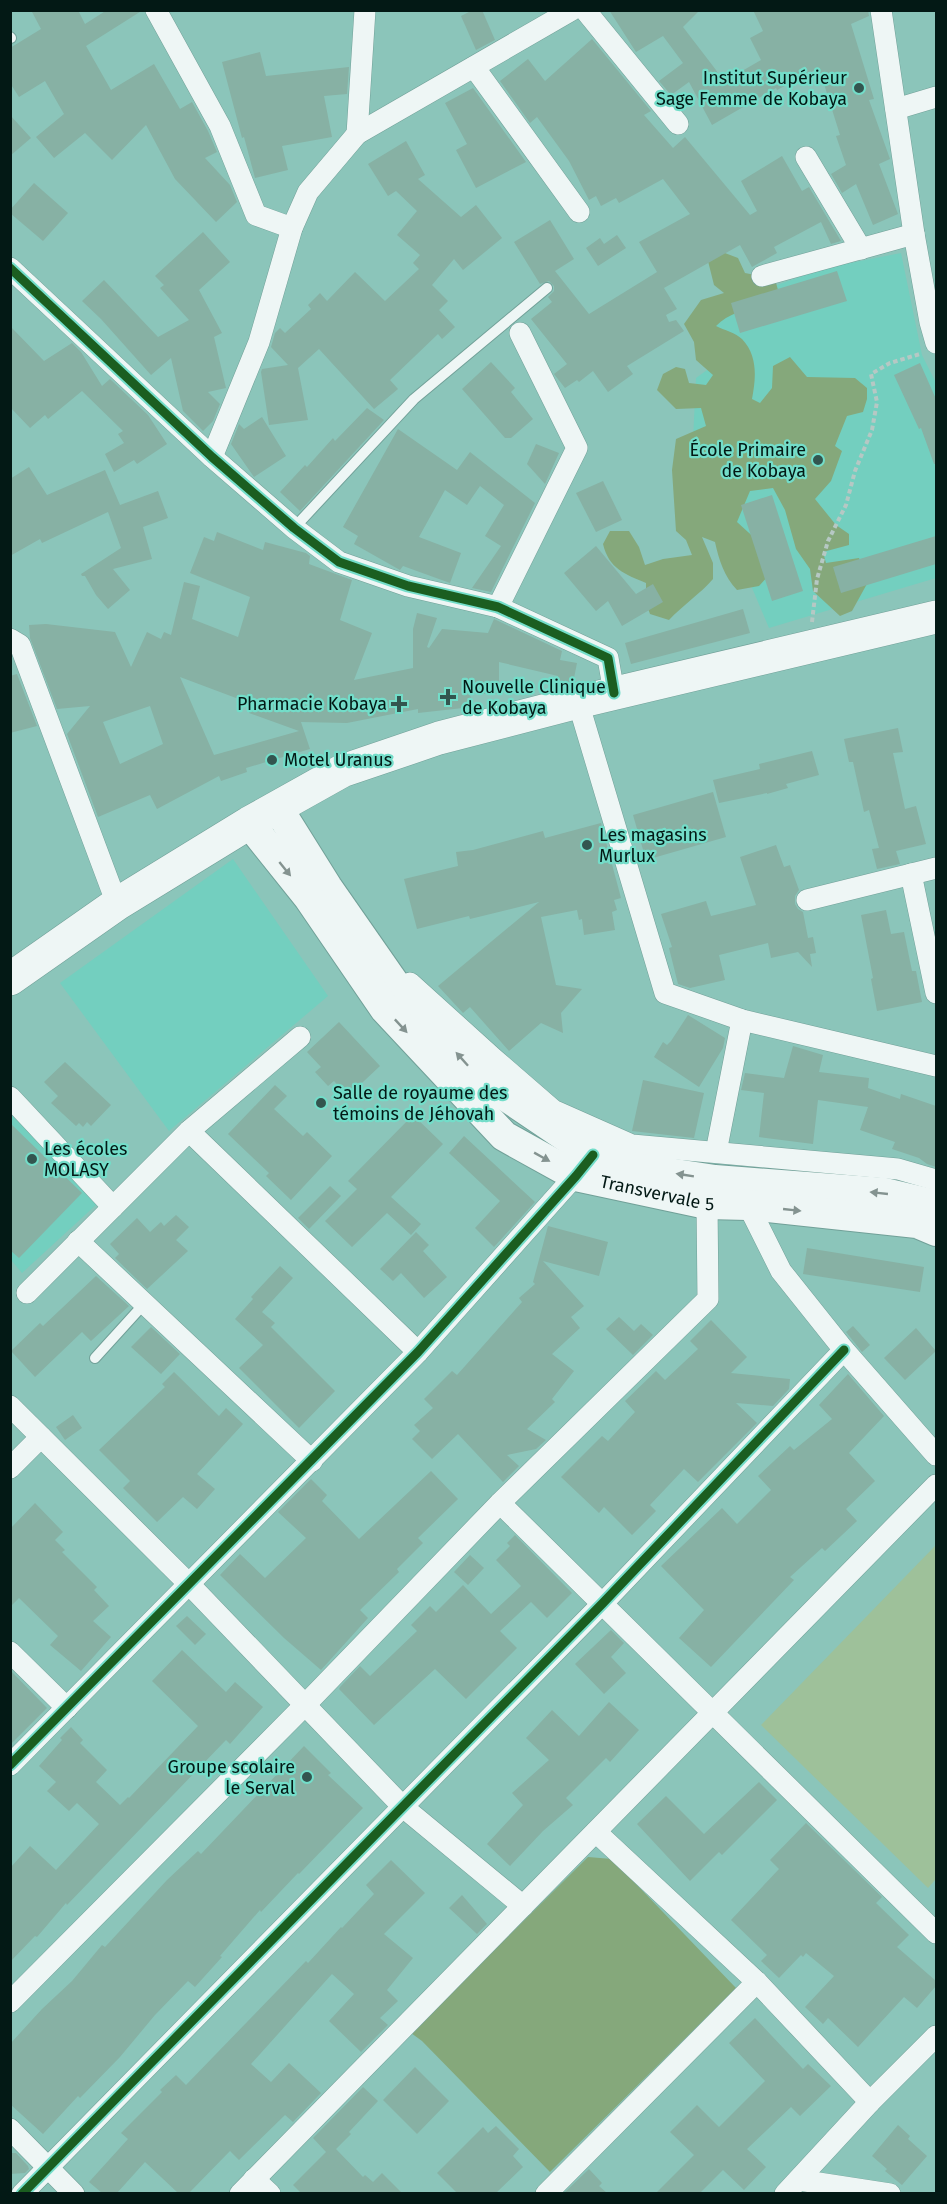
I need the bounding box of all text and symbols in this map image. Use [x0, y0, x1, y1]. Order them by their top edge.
place label: Institut Supérieur Sage Femme de Kobaya [656, 67, 847, 110]
marker: Institut Supérieur Sage Femme de Kobaya [852, 81, 866, 95]
place label: École Primaire de Kobaya [690, 438, 806, 482]
marker: École Primaire de Kobaya [811, 453, 825, 467]
place label: Nouvelle Clinique de Kobaya [462, 676, 606, 719]
marker: Nouvelle Clinique de Kobaya [439, 688, 457, 706]
place label: Pharmacie Kobaya [237, 693, 387, 715]
marker: Pharmacie Kobaya [392, 697, 406, 711]
place label: Motel Uranus [284, 749, 392, 771]
marker: Motel Uranus [265, 753, 279, 767]
place label: Les magasins Murlux [599, 824, 707, 867]
marker: Les magasins Murlux [580, 838, 594, 852]
one-way arrow [279, 861, 292, 877]
one-way arrow [393, 1018, 407, 1032]
one-way arrow [455, 1051, 469, 1066]
place label: Salle de royaume des témoins de Jéhovah [333, 1082, 507, 1125]
marker: Salle de royaume des témoins de Jéhovah [314, 1096, 328, 1110]
place label: Les écoles MOLASY [44, 1138, 127, 1181]
marker: Les écoles MOLASY [25, 1152, 39, 1166]
one-way arrow [534, 1152, 551, 1162]
street label: Transvervale 5 [598, 1170, 714, 1215]
one-way arrow [676, 1171, 695, 1180]
one-way arrow [870, 1188, 889, 1198]
one-way arrow [783, 1205, 802, 1214]
place label: Groupe scolaire le Serval [168, 1756, 295, 1799]
marker: Groupe scolaire le Serval [300, 1770, 314, 1784]

